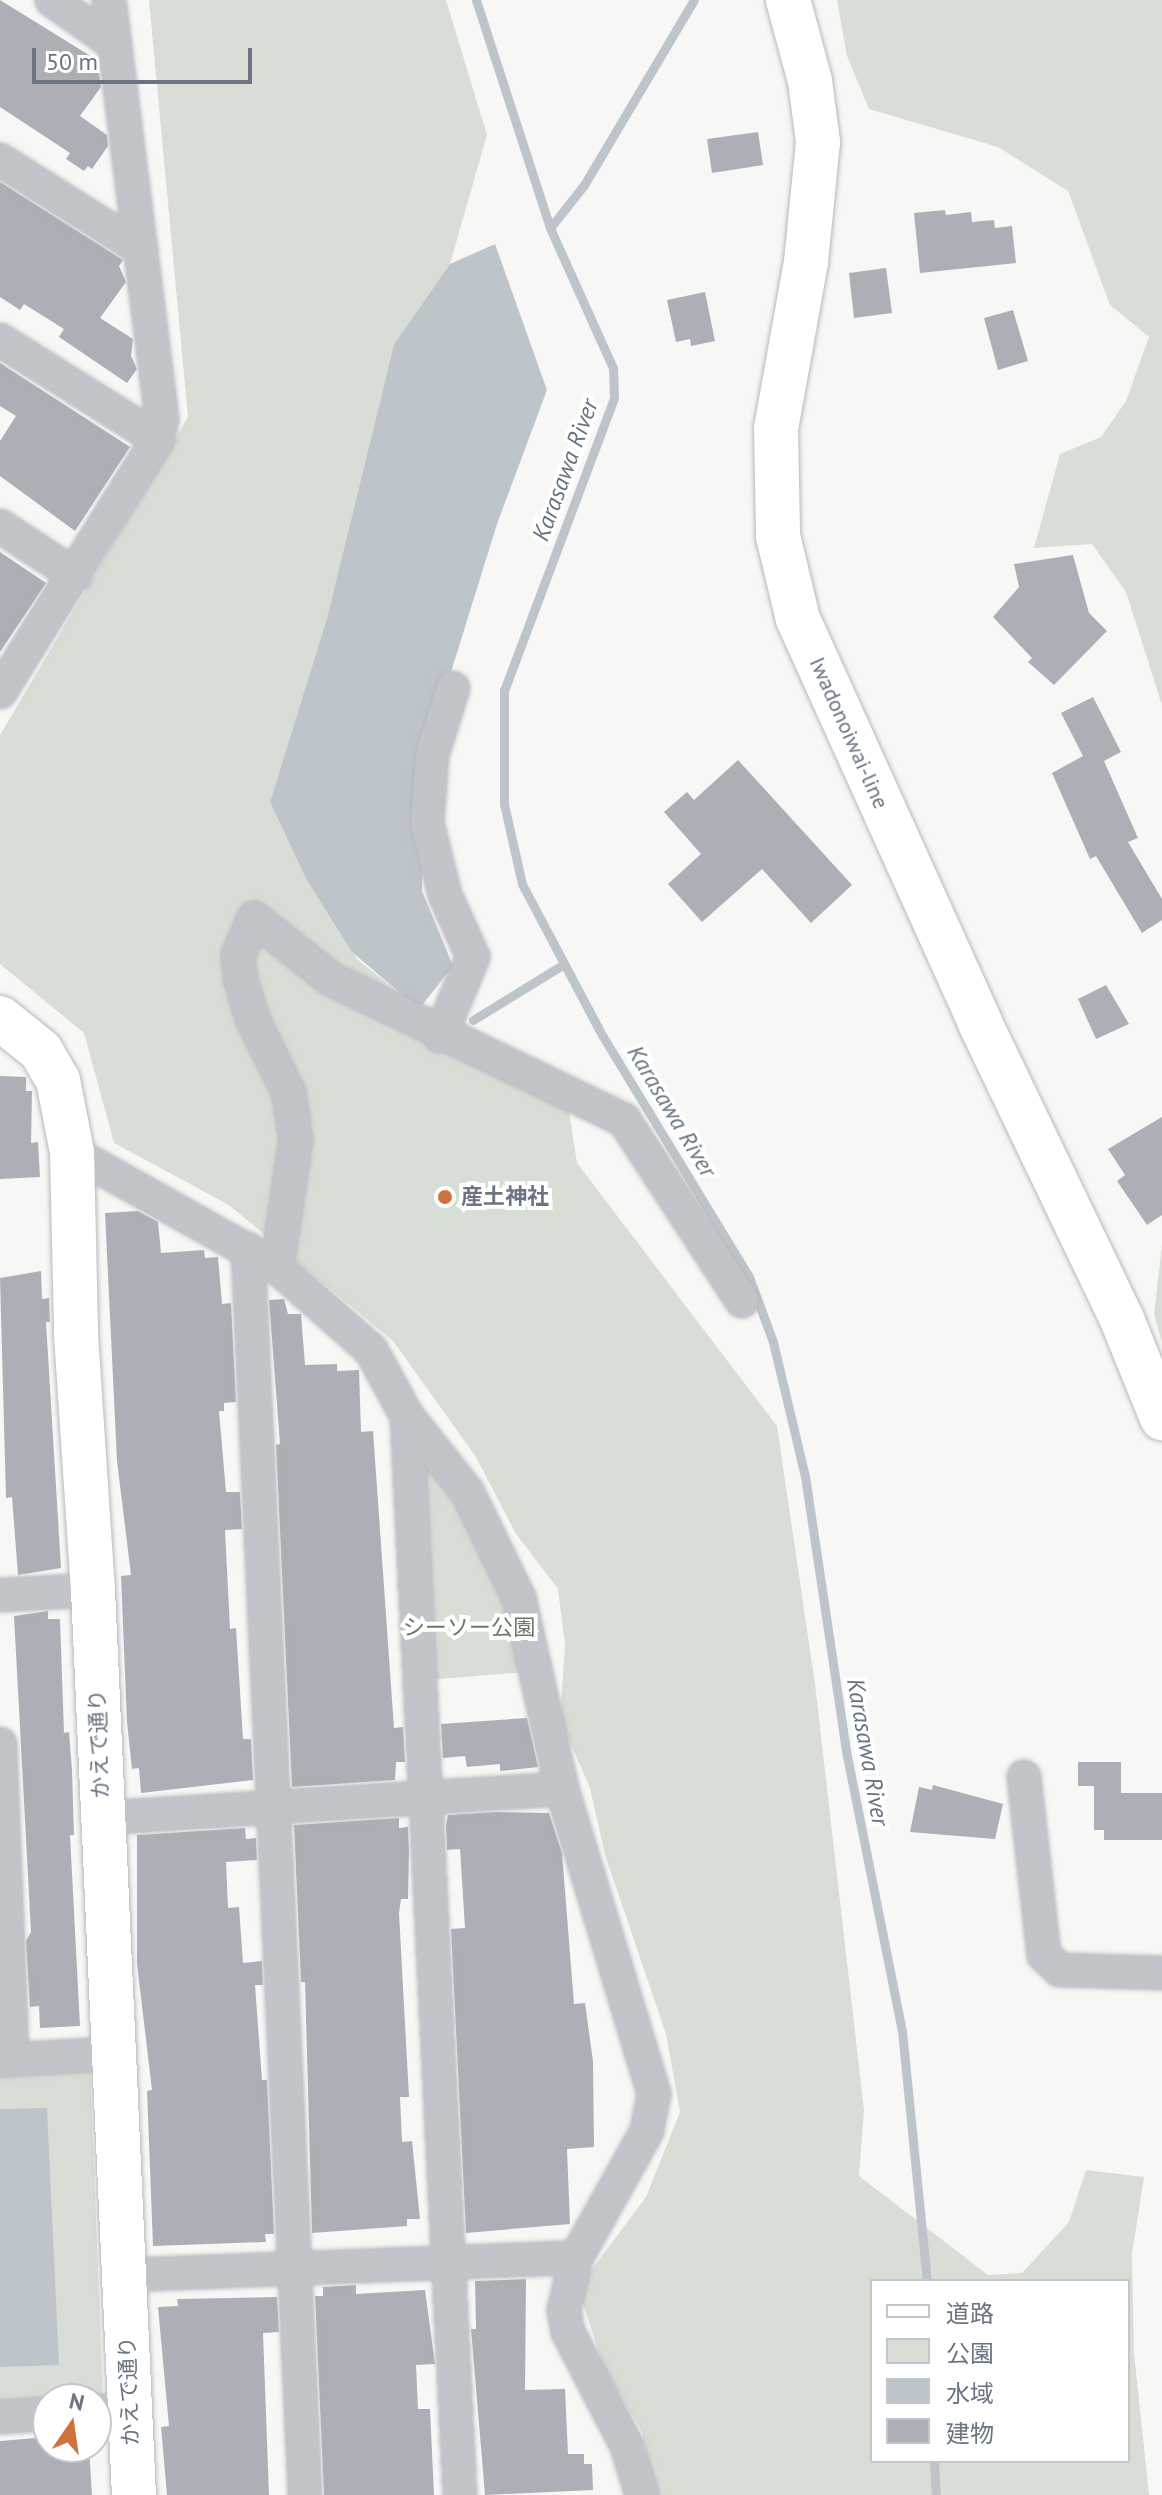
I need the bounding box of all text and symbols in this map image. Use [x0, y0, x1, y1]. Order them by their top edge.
scale bar [36, 32, 256, 82]
text: 50 m [46, 46, 98, 77]
water label: Karasawa River [526, 395, 604, 545]
street label: Iwadonoiwai-line [804, 653, 894, 813]
water label: Karasawa River [621, 1040, 723, 1182]
place label: 産土神社 [461, 1184, 549, 1210]
marker: 産土神社 [436, 1188, 454, 1206]
park label: シーソー公園 [403, 1615, 535, 1641]
water label: Karasawa River [841, 1676, 895, 1828]
street label: かえで通り [84, 1689, 114, 1799]
legend [870, 2279, 1130, 2463]
text: 道路 [946, 2298, 994, 2329]
street label: かえで通り [114, 2336, 144, 2446]
text: 公園 [946, 2338, 994, 2369]
text: 水域 [946, 2378, 994, 2409]
north arrow [32, 2383, 112, 2463]
text: N [67, 2386, 87, 2417]
text: 建物 [946, 2418, 994, 2449]

